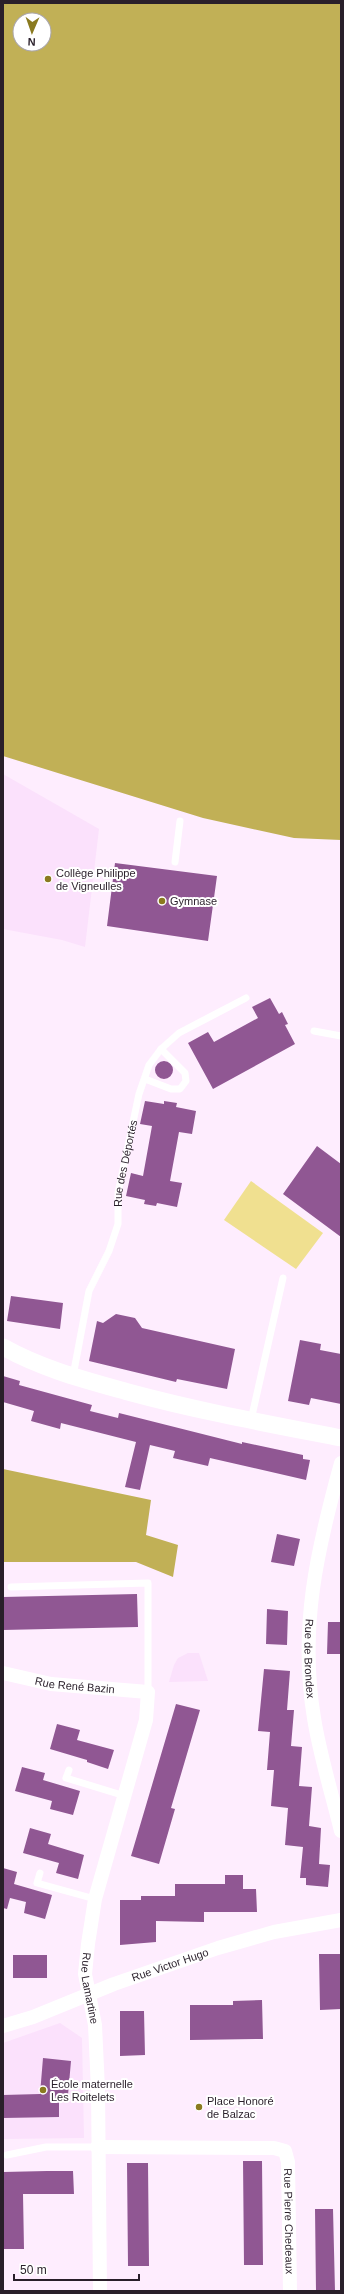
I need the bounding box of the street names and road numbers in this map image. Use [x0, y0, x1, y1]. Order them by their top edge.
street label: Rue des Déportés [112, 1118, 139, 1207]
street label: Rue de Brondex [303, 1618, 317, 1699]
street label: Rue René Bazin [34, 1675, 115, 1695]
street label: Rue Victor Hugo [130, 1946, 210, 1983]
street label: Rue Lamartine [79, 1952, 101, 2025]
street label: Rue Pierre Chedeaux [282, 2168, 296, 2275]

